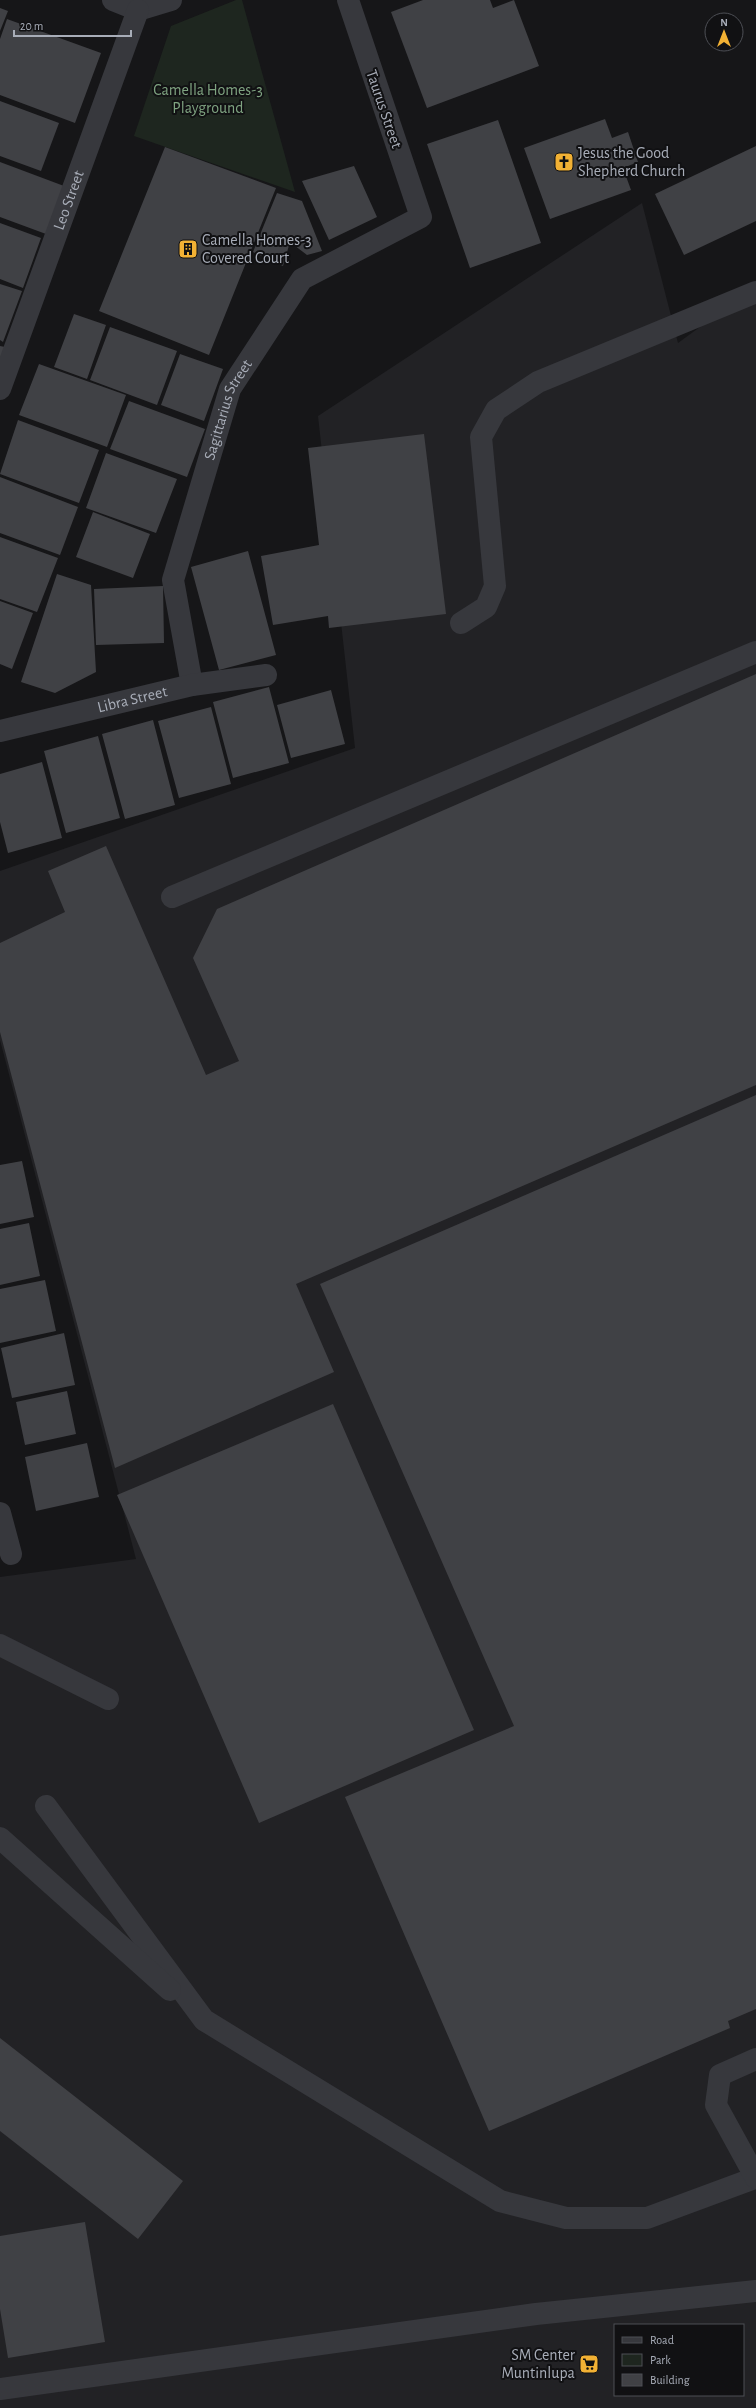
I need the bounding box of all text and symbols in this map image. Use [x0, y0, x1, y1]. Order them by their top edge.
scale bar [14, 12, 131, 38]
north arrow [704, 12, 744, 52]
text: N [720, 17, 728, 28]
text: 20 m [20, 20, 43, 32]
street label: Taurus Street [363, 68, 405, 150]
park label: Camella Homes-3 Playground [153, 82, 263, 117]
place label: Jesus the Good Shepherd Church [578, 145, 685, 179]
church icon: Jesus the Good Shepherd Church [553, 151, 575, 173]
street label: Leo Street [51, 168, 87, 232]
place label: Camella Homes-3 Covered Court [202, 232, 312, 266]
building icon: Camella Homes-3 Covered Court [177, 238, 199, 260]
street label: Sagittarius Street [201, 357, 255, 462]
street label: Libra Street [96, 683, 169, 715]
legend [614, 2324, 744, 2396]
text: Road [650, 2334, 674, 2346]
place label: SM Center Muntinlupa [502, 2347, 576, 2381]
supermarket icon: SM Center Muntinlupa [578, 2353, 600, 2375]
text: Park [650, 2354, 671, 2366]
text: Building [650, 2374, 690, 2386]

